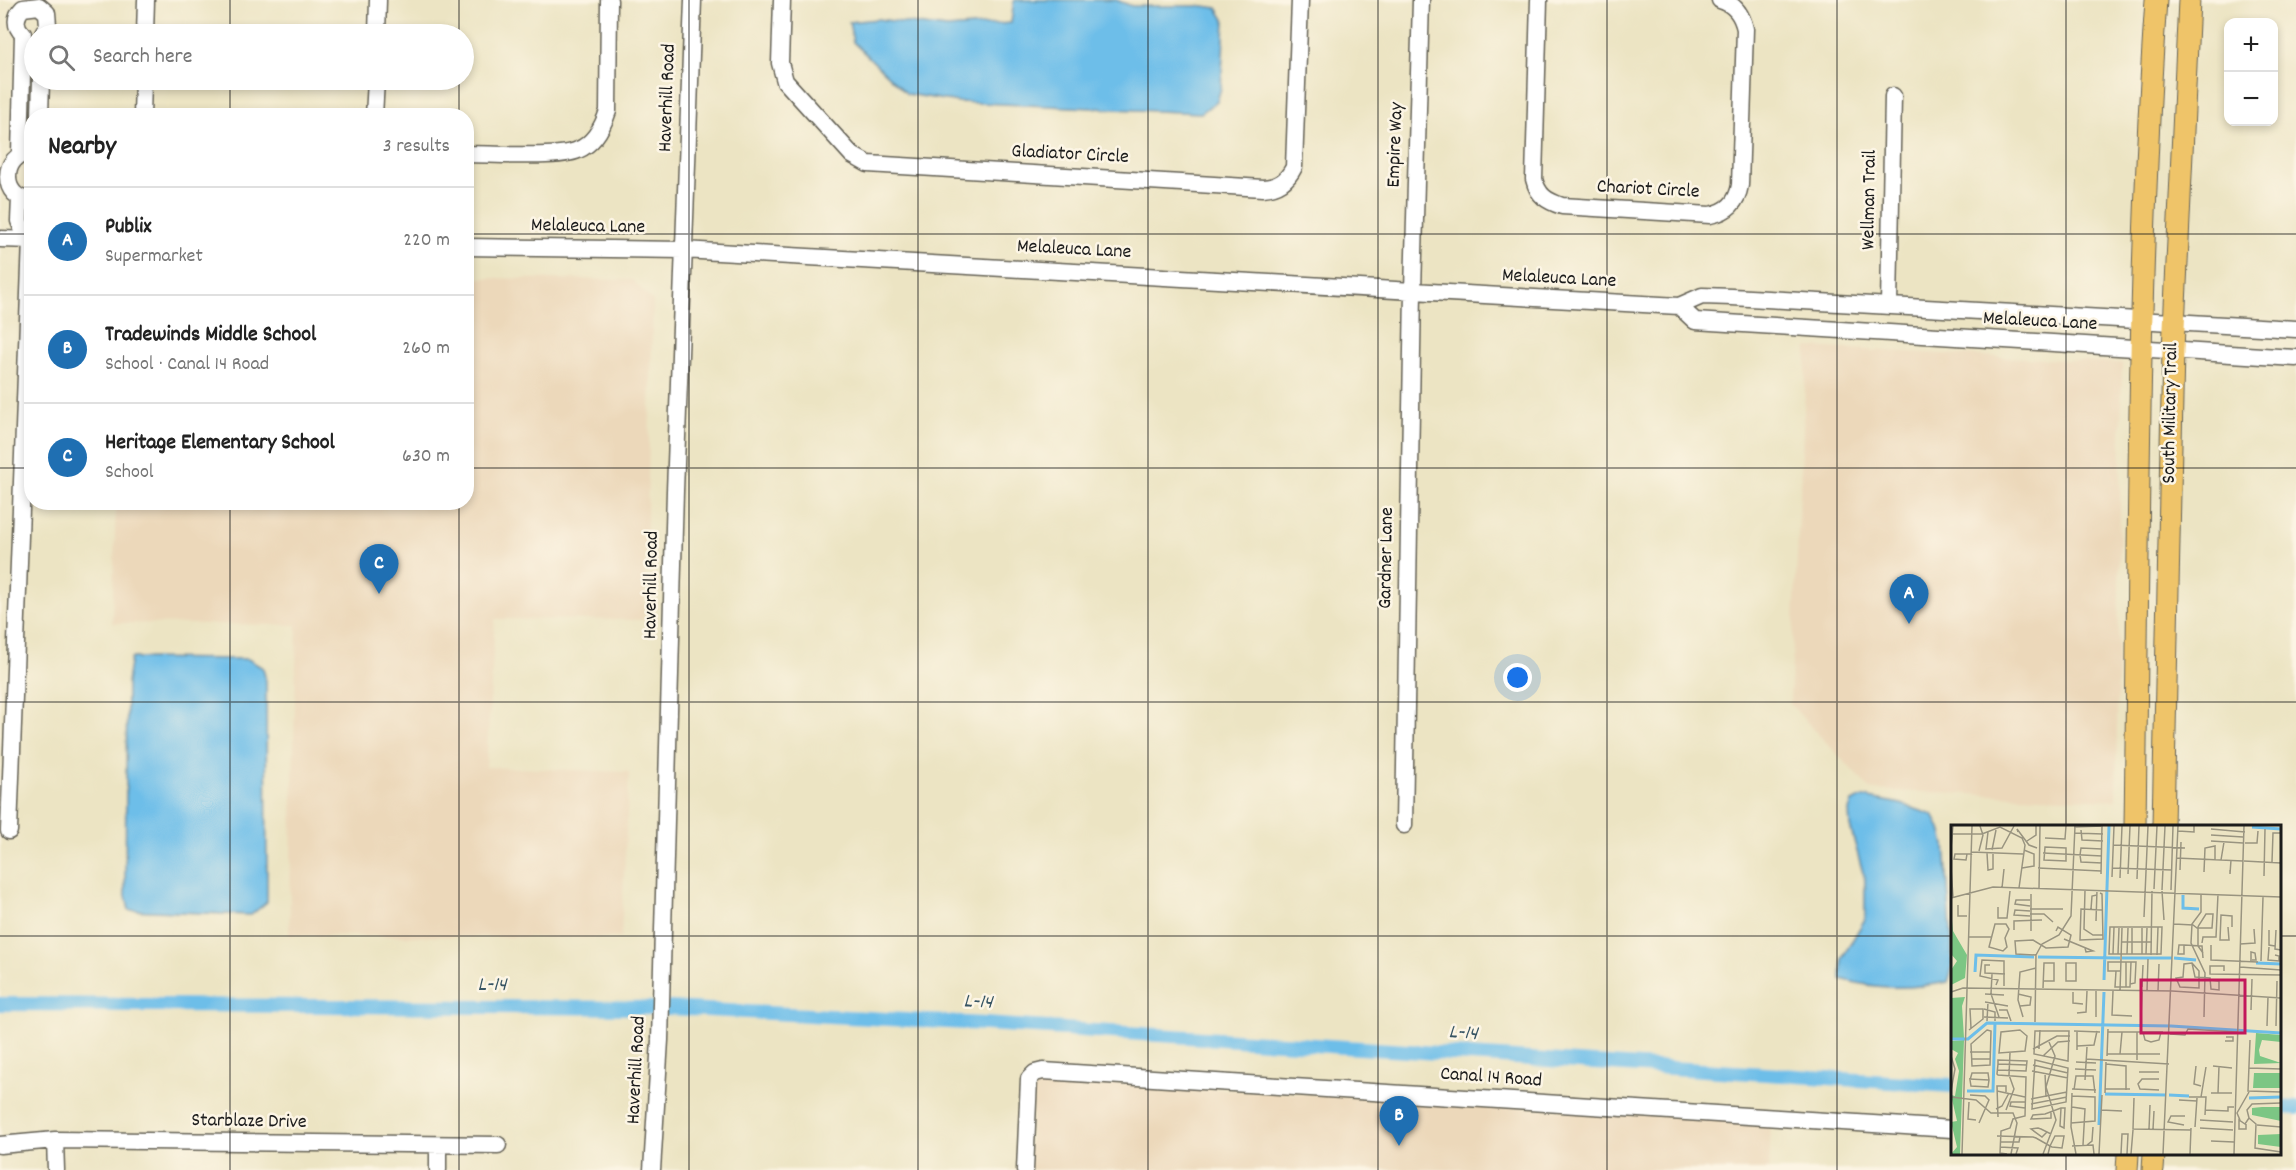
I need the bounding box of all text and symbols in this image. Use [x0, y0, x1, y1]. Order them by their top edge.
map controls [2224, 18, 2278, 126]
button: + [2224, 18, 2278, 72]
search box [24, 24, 474, 90]
icon: search [45, 41, 78, 74]
text: Search here [93, 42, 192, 73]
street label: Haverhill Road [652, 43, 684, 153]
button: − [2224, 72, 2278, 126]
street label: Empire Way [1381, 101, 1412, 188]
text: Nearby [48, 129, 116, 166]
text: 3 results [383, 133, 450, 161]
street label: Gladiator Circle [1011, 138, 1130, 172]
street label: Wellman Trail [1855, 150, 1885, 250]
street label: Chariot Circle [1596, 173, 1700, 207]
text: Publix [105, 212, 151, 243]
street label: Melaleuca Lane [531, 212, 646, 242]
text: A [62, 227, 73, 255]
text: 220 m [403, 227, 450, 255]
street label: Melaleuca Lane [1016, 233, 1132, 267]
text: Supermarket [105, 243, 203, 271]
street label: Melaleuca Lane [1501, 262, 1617, 296]
street label: Melaleuca Lane [1982, 305, 2098, 339]
text: Tradewinds Middle School [105, 320, 316, 351]
text: B [63, 335, 72, 363]
text: 260 m [402, 335, 450, 363]
street label: South Military Trail [2156, 342, 2186, 484]
text: School · Canal 14 Road [105, 351, 269, 379]
text: Heritage Elementary School [105, 428, 335, 459]
text: C [63, 443, 72, 471]
text: 630 m [402, 443, 450, 471]
text: School [105, 459, 154, 487]
street label: Gardner Lane [1372, 507, 1402, 609]
street label: Haverhill Road [637, 531, 667, 639]
pin: C [360, 544, 398, 594]
pin: A [1890, 574, 1928, 624]
your location [1503, 663, 1532, 692]
inset map [1951, 825, 2281, 1155]
water label: L-14 [477, 971, 508, 1001]
water label: L-14 [963, 987, 995, 1019]
street label: Haverhill Road [620, 1015, 654, 1125]
water label: L-14 [1447, 1018, 1480, 1050]
street label: Canal 14 Road [1439, 1060, 1543, 1096]
pin: B [1380, 1096, 1418, 1146]
street label: Starblaze Drive [191, 1107, 307, 1137]

